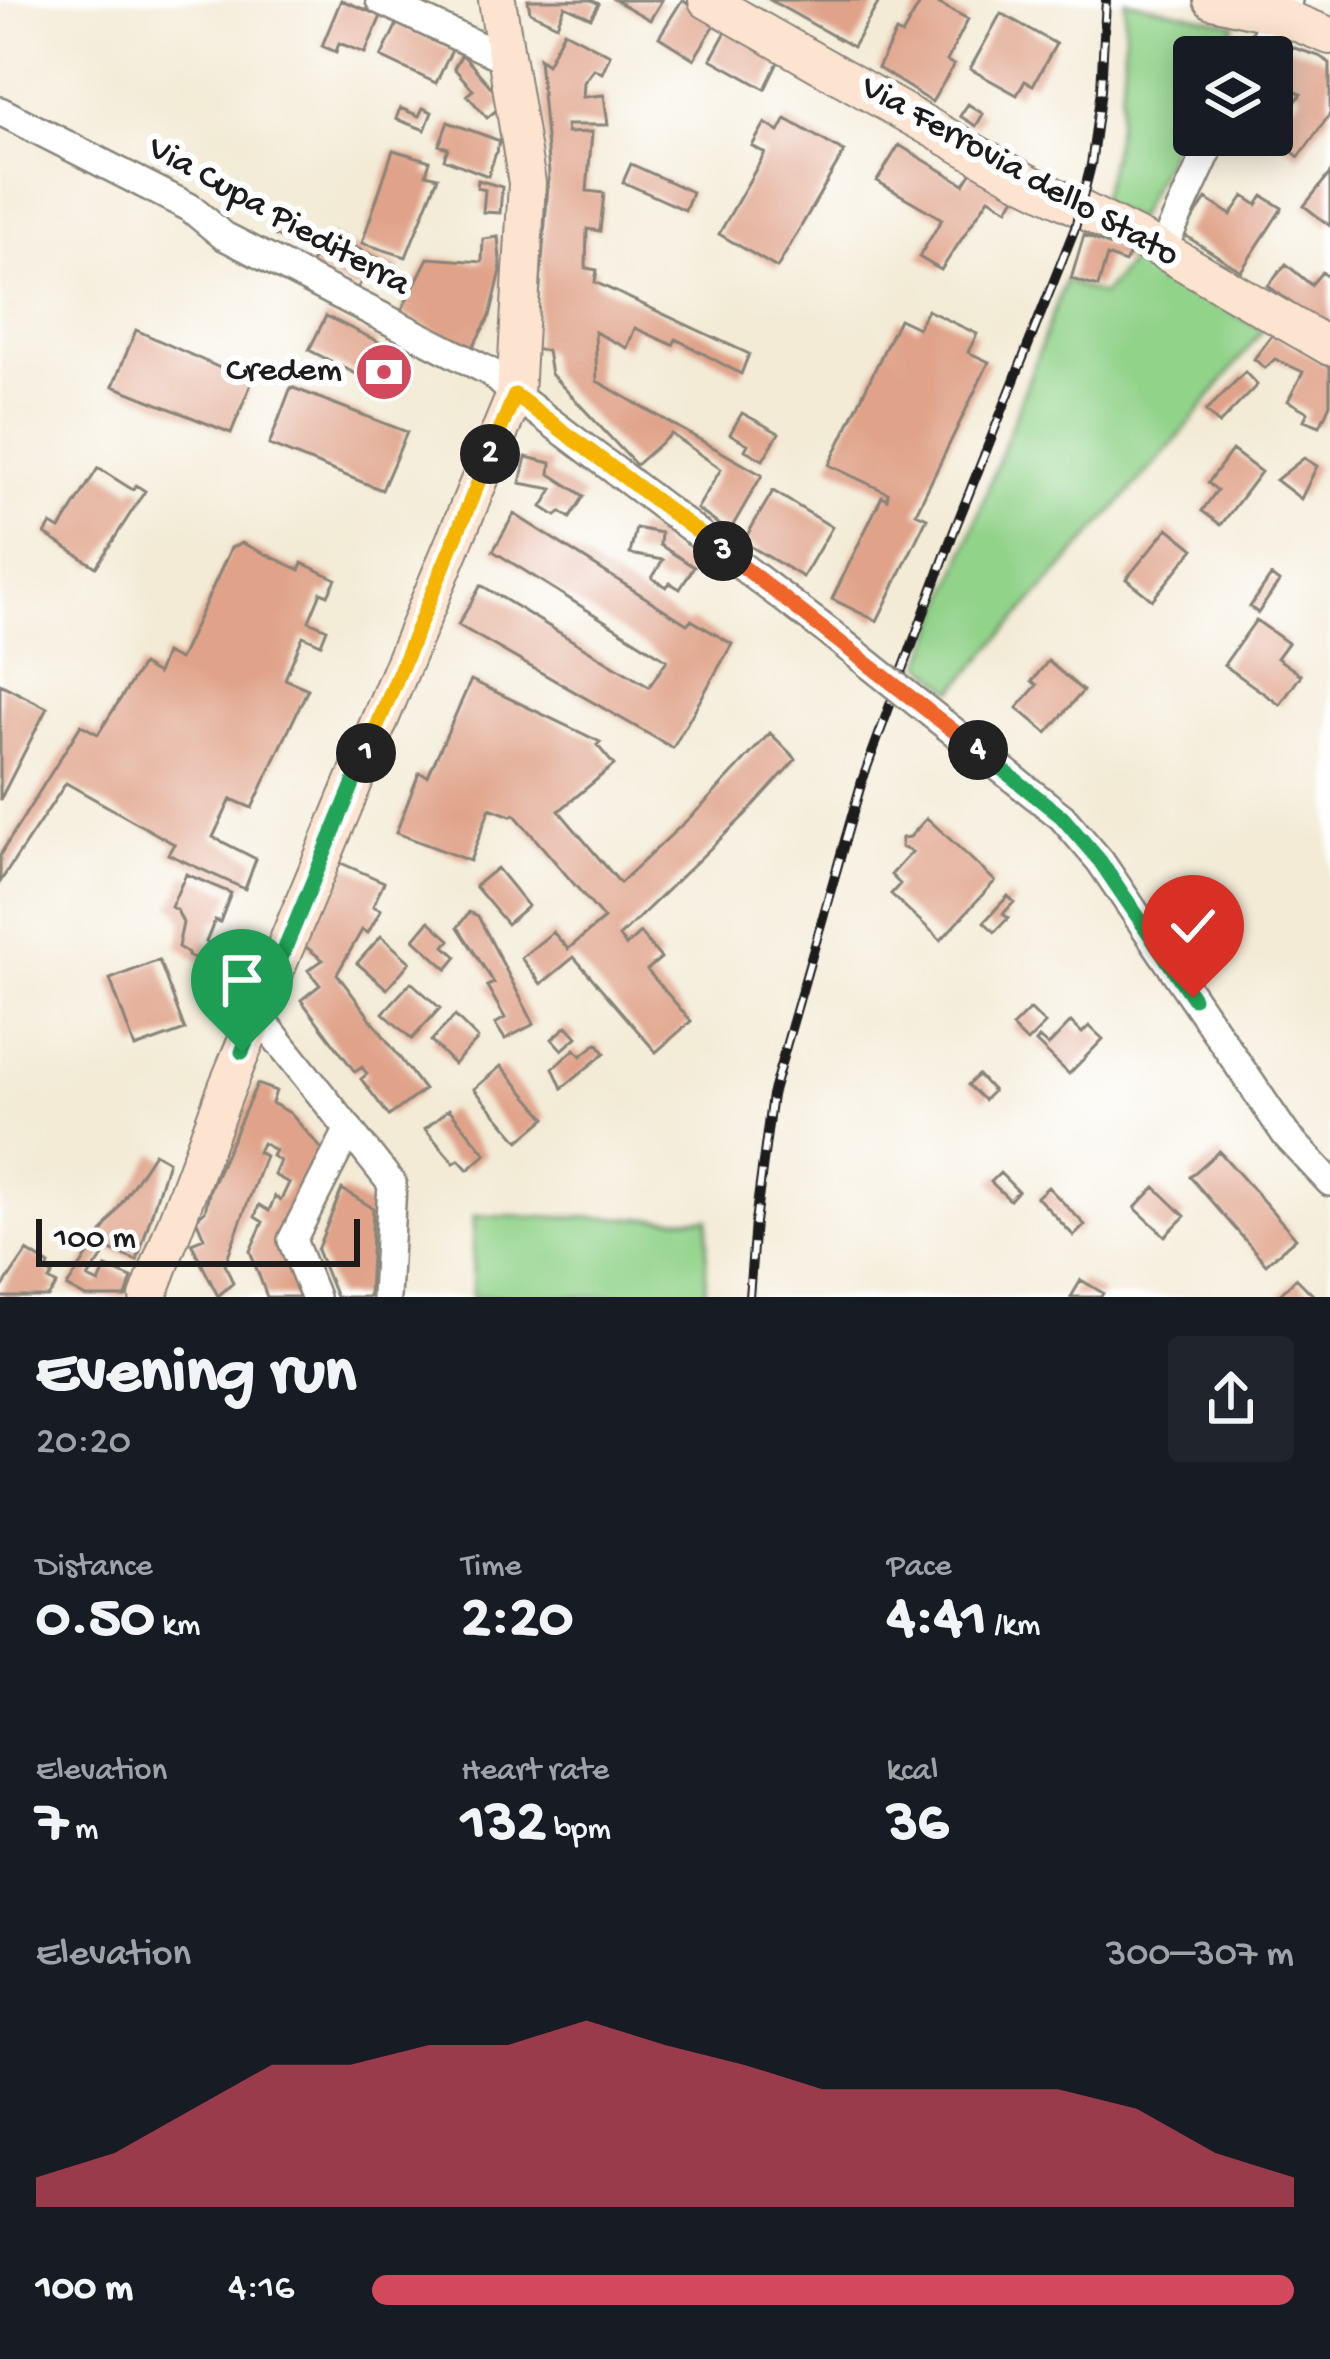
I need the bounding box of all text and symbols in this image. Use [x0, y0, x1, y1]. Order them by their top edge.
map controls [1173, 36, 1293, 156]
button: layers [1173, 36, 1293, 156]
street label: Via Ferrovia dello Stato [851, 67, 1186, 278]
street label: Via Cupa Piediterra [139, 128, 417, 308]
bank icon: Credem [353, 341, 415, 403]
place label: Credem [226, 351, 342, 394]
pin: 2 [460, 424, 520, 484]
text: 2 [482, 435, 498, 473]
pin: 3 [693, 521, 753, 581]
text: 3 [714, 532, 732, 570]
pin: 4 [948, 720, 1008, 780]
pin: 1 [336, 723, 396, 783]
text: 4 [970, 731, 986, 769]
text: 1 [359, 734, 373, 772]
pin [1142, 875, 1244, 998]
icon: check [1160, 893, 1226, 959]
pin [191, 929, 293, 1052]
icon: arrive [209, 947, 275, 1013]
scale bar [36, 1213, 360, 1266]
text: 100 m [54, 1221, 136, 1259]
button: share [1168, 1336, 1294, 1462]
text: Evening run [36, 1337, 356, 1415]
text: 20:20 [36, 1421, 131, 1467]
text: Distance [36, 1549, 153, 1587]
text: Time [461, 1549, 522, 1587]
text: Pace [887, 1549, 951, 1587]
text: 0.50 [36, 1587, 155, 1657]
text: 2:20 [461, 1587, 573, 1657]
text: 4:41 [887, 1587, 987, 1657]
text: km [155, 1608, 201, 1646]
text: /km [987, 1608, 1040, 1646]
text: Elevation [36, 1753, 167, 1791]
text: Heart rate [461, 1753, 609, 1791]
text: kcal [887, 1753, 938, 1791]
text: 7 [36, 1791, 67, 1861]
text: 132 [461, 1791, 546, 1861]
text: 36 [887, 1791, 948, 1861]
text: m [67, 1812, 98, 1850]
text: bpm [546, 1812, 611, 1850]
text: Elevation [36, 1933, 191, 1979]
text: 300–307 m [1106, 1933, 1294, 1979]
text: 100 m [36, 2267, 133, 2313]
text: 4:16 [228, 2267, 294, 2313]

